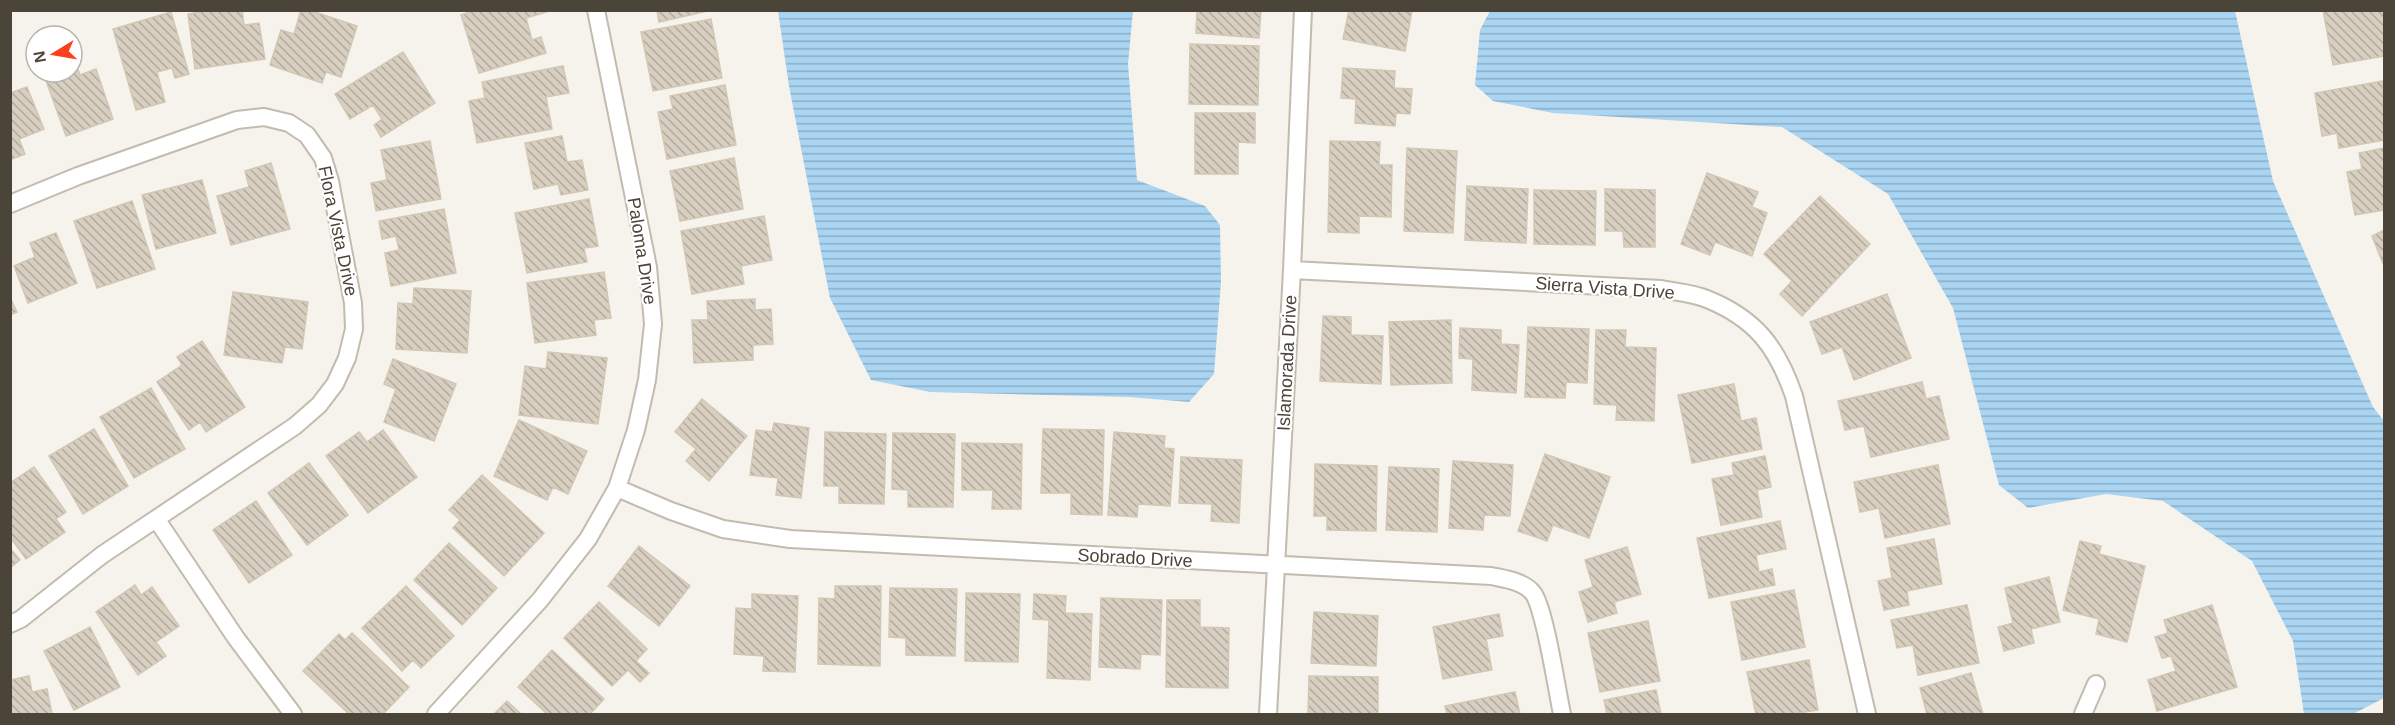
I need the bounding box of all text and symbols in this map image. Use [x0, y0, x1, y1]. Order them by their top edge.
north arrow [24, 24, 84, 84]
text: N [30, 49, 49, 64]
street label: Flora Vista Drive [314, 164, 362, 298]
street label: Paloma Drive [624, 196, 660, 306]
street label: Sierra Vista Drive [1535, 273, 1675, 303]
street label: Islamorada Drive [1273, 295, 1301, 431]
street label: Sobrado Drive [1077, 545, 1193, 571]

